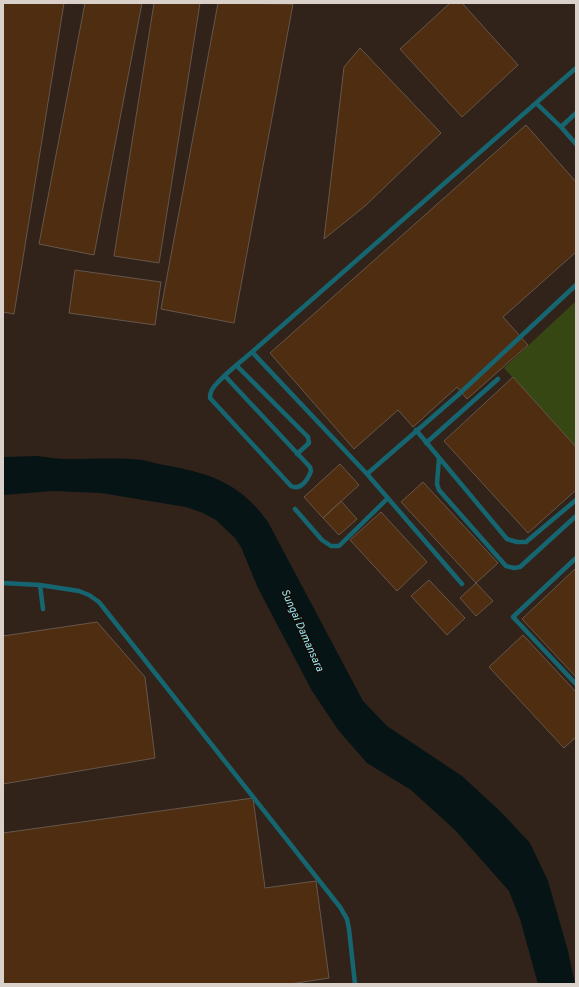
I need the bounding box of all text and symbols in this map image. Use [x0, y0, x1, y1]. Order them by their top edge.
water label: Sungai Damansara [278, 587, 327, 674]

